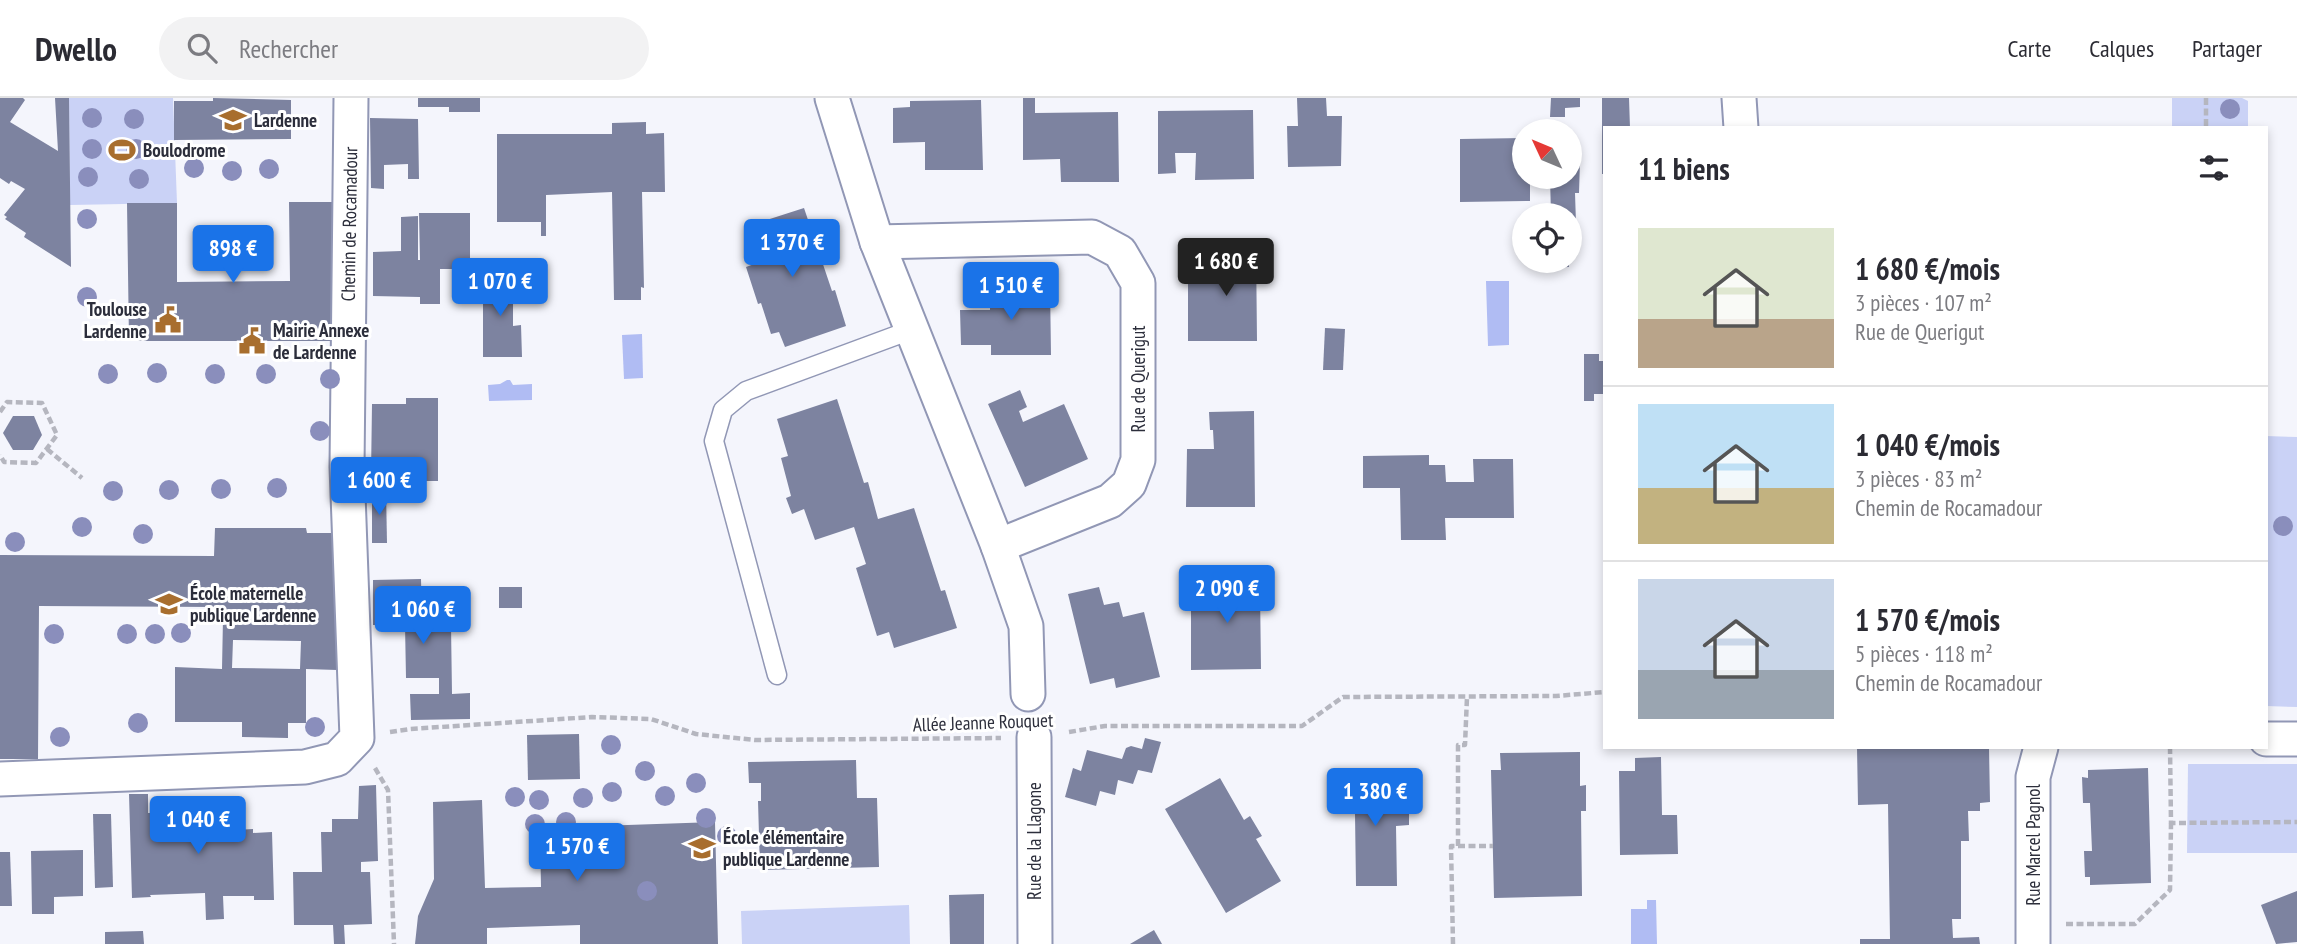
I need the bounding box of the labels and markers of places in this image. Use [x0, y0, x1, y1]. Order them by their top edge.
school or university icon: Lardenne [218, 105, 248, 135]
place label: Lardenne [254, 108, 317, 132]
sports icon: Boulodrome [107, 135, 137, 165]
place label: Boulodrome [143, 138, 226, 162]
pin: 1 370 € [727, 220, 857, 279]
pin: 898 € [184, 226, 282, 285]
pin: 1 680 € [1161, 238, 1291, 298]
pin: 1 070 € [435, 258, 565, 318]
pin: 1 510 € [946, 262, 1076, 322]
place label: Toulouse Lardenne [84, 297, 147, 343]
public building icon: Toulouse Lardenne [153, 305, 183, 335]
place label: Mairie Annexe de Lardenne [273, 318, 369, 364]
public building icon: Mairie Annexe de Lardenne [237, 326, 267, 356]
pin: 1 600 € [314, 458, 444, 517]
pin: 2 090 € [1162, 566, 1292, 625]
place label: École maternelle publique Lardenne [190, 581, 316, 627]
pin: 1 060 € [358, 587, 488, 646]
school or university icon: École maternelle publique Lardenne [154, 589, 184, 619]
pin: 1 380 € [1310, 768, 1440, 828]
pin: 1 040 € [133, 796, 263, 856]
pin: 1 570 € [512, 824, 642, 883]
place label: École élémentaire publique Lardenne [723, 825, 849, 871]
school or university icon: École élémentaire publique Lardenne [687, 833, 717, 863]

